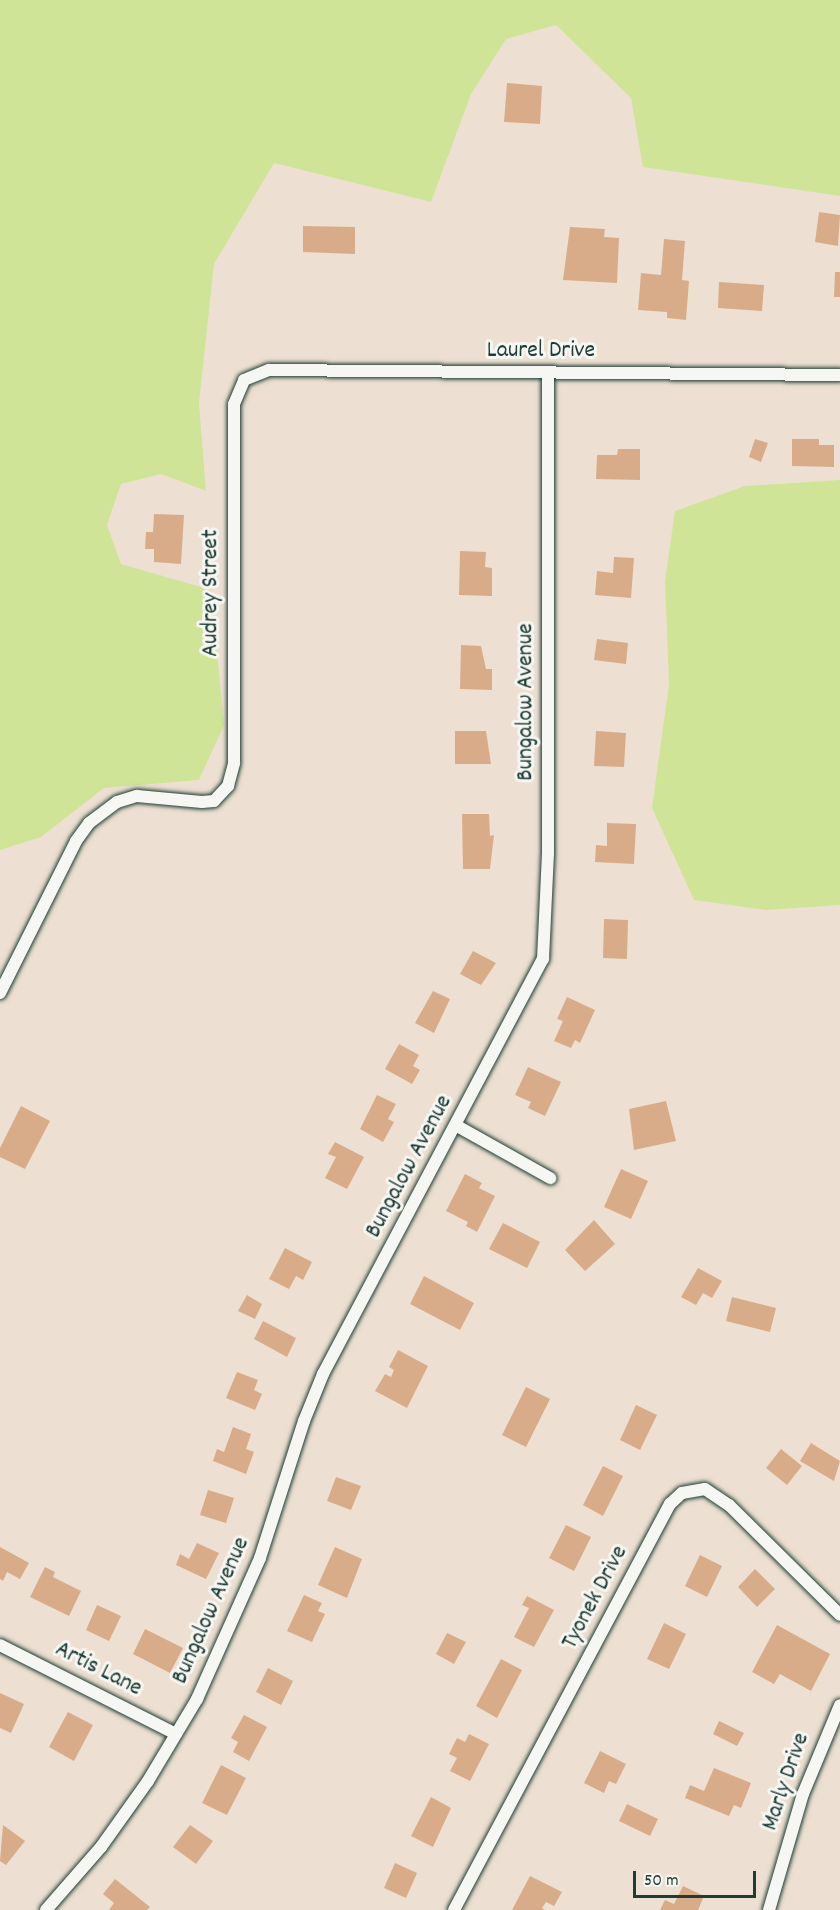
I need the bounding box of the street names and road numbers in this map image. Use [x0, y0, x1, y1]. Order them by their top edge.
street label: Laurel Drive [487, 338, 595, 366]
street label: Audrey Street [198, 529, 226, 657]
street label: Bungalow Avenue [513, 623, 541, 781]
street label: Bungalow Avenue [360, 1091, 460, 1243]
street label: Bungalow Avenue [167, 1533, 257, 1689]
street label: Tyonek Drive [557, 1541, 635, 1655]
street label: Artis Lane [50, 1636, 146, 1704]
street label: Marly Drive [757, 1729, 817, 1835]

